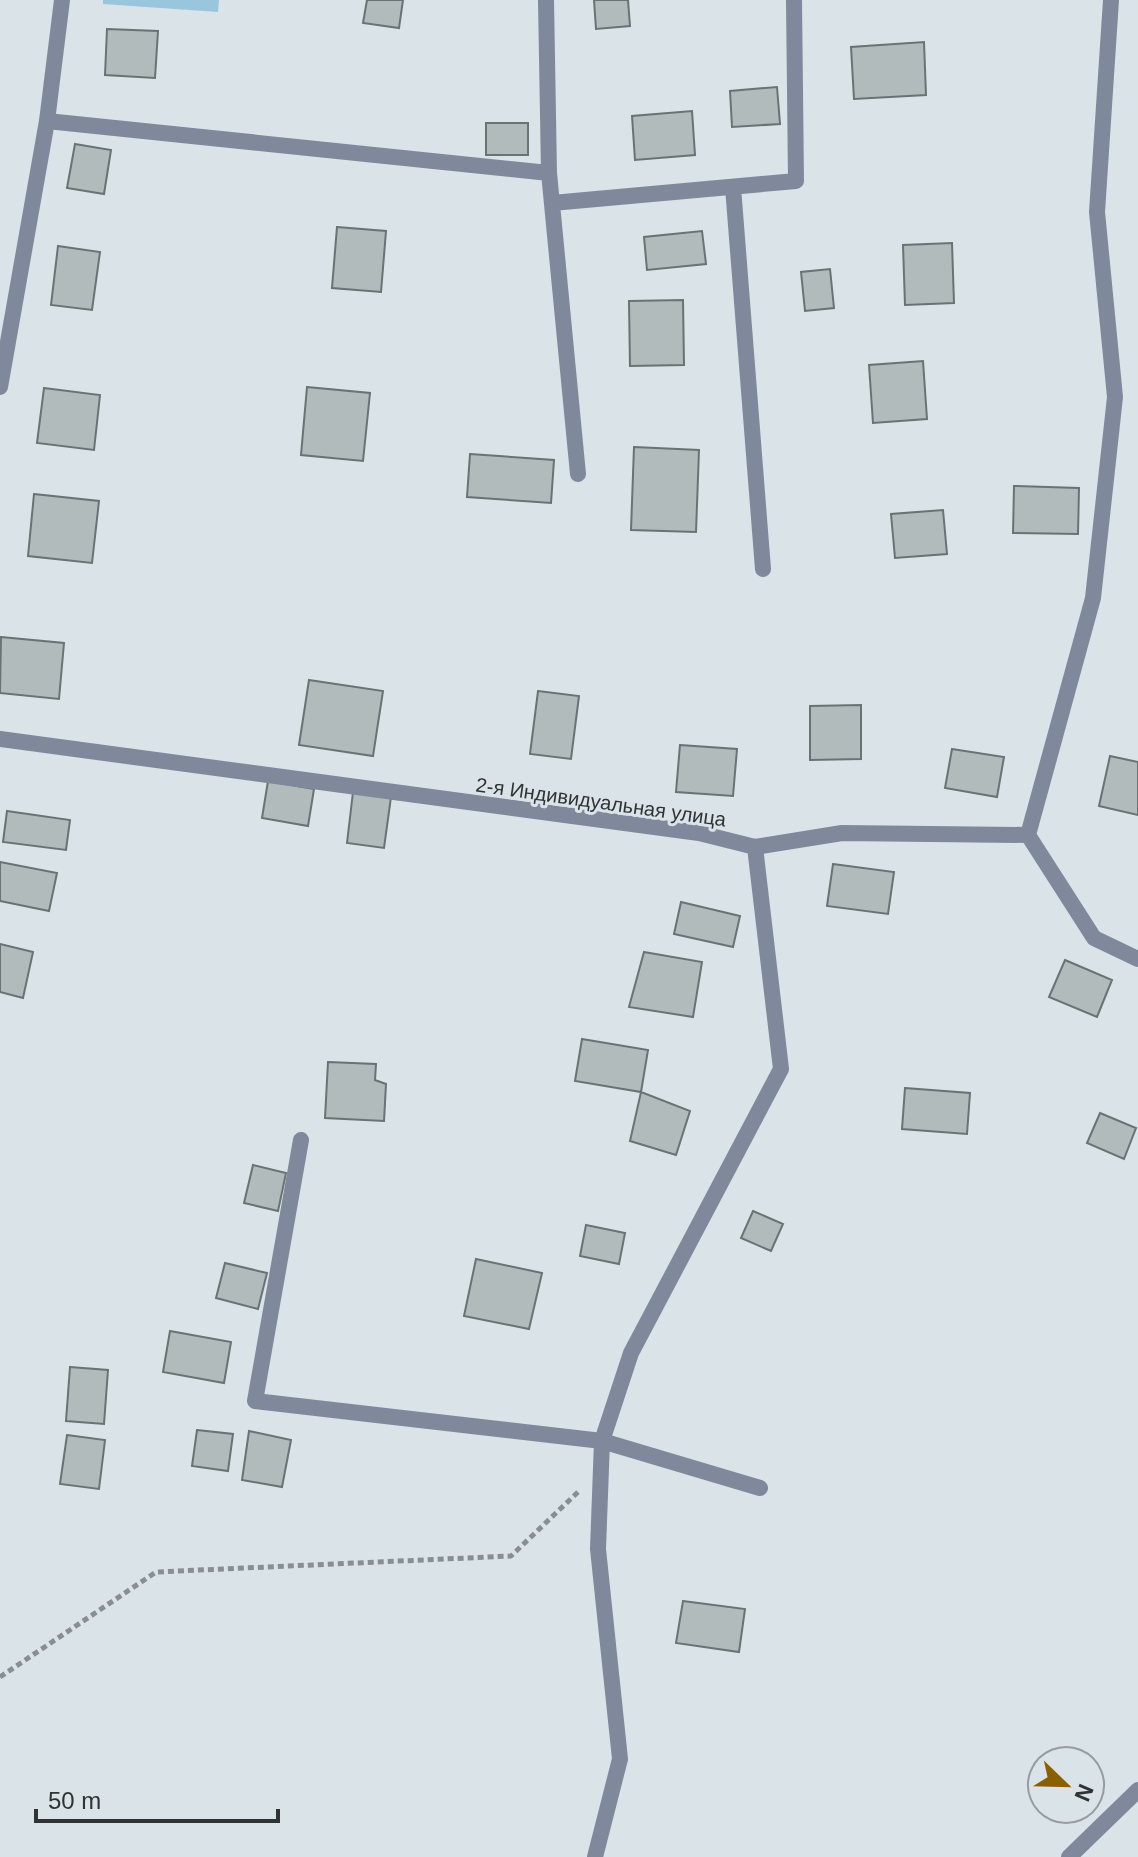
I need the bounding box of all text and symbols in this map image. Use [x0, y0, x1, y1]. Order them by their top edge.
street label: 2-я Индивидуальная улица [474, 774, 728, 831]
north arrow [1026, 1745, 1106, 1825]
scale bar [36, 1773, 278, 1823]
text: N [1069, 1780, 1099, 1805]
text: 50 m [48, 1787, 101, 1814]

